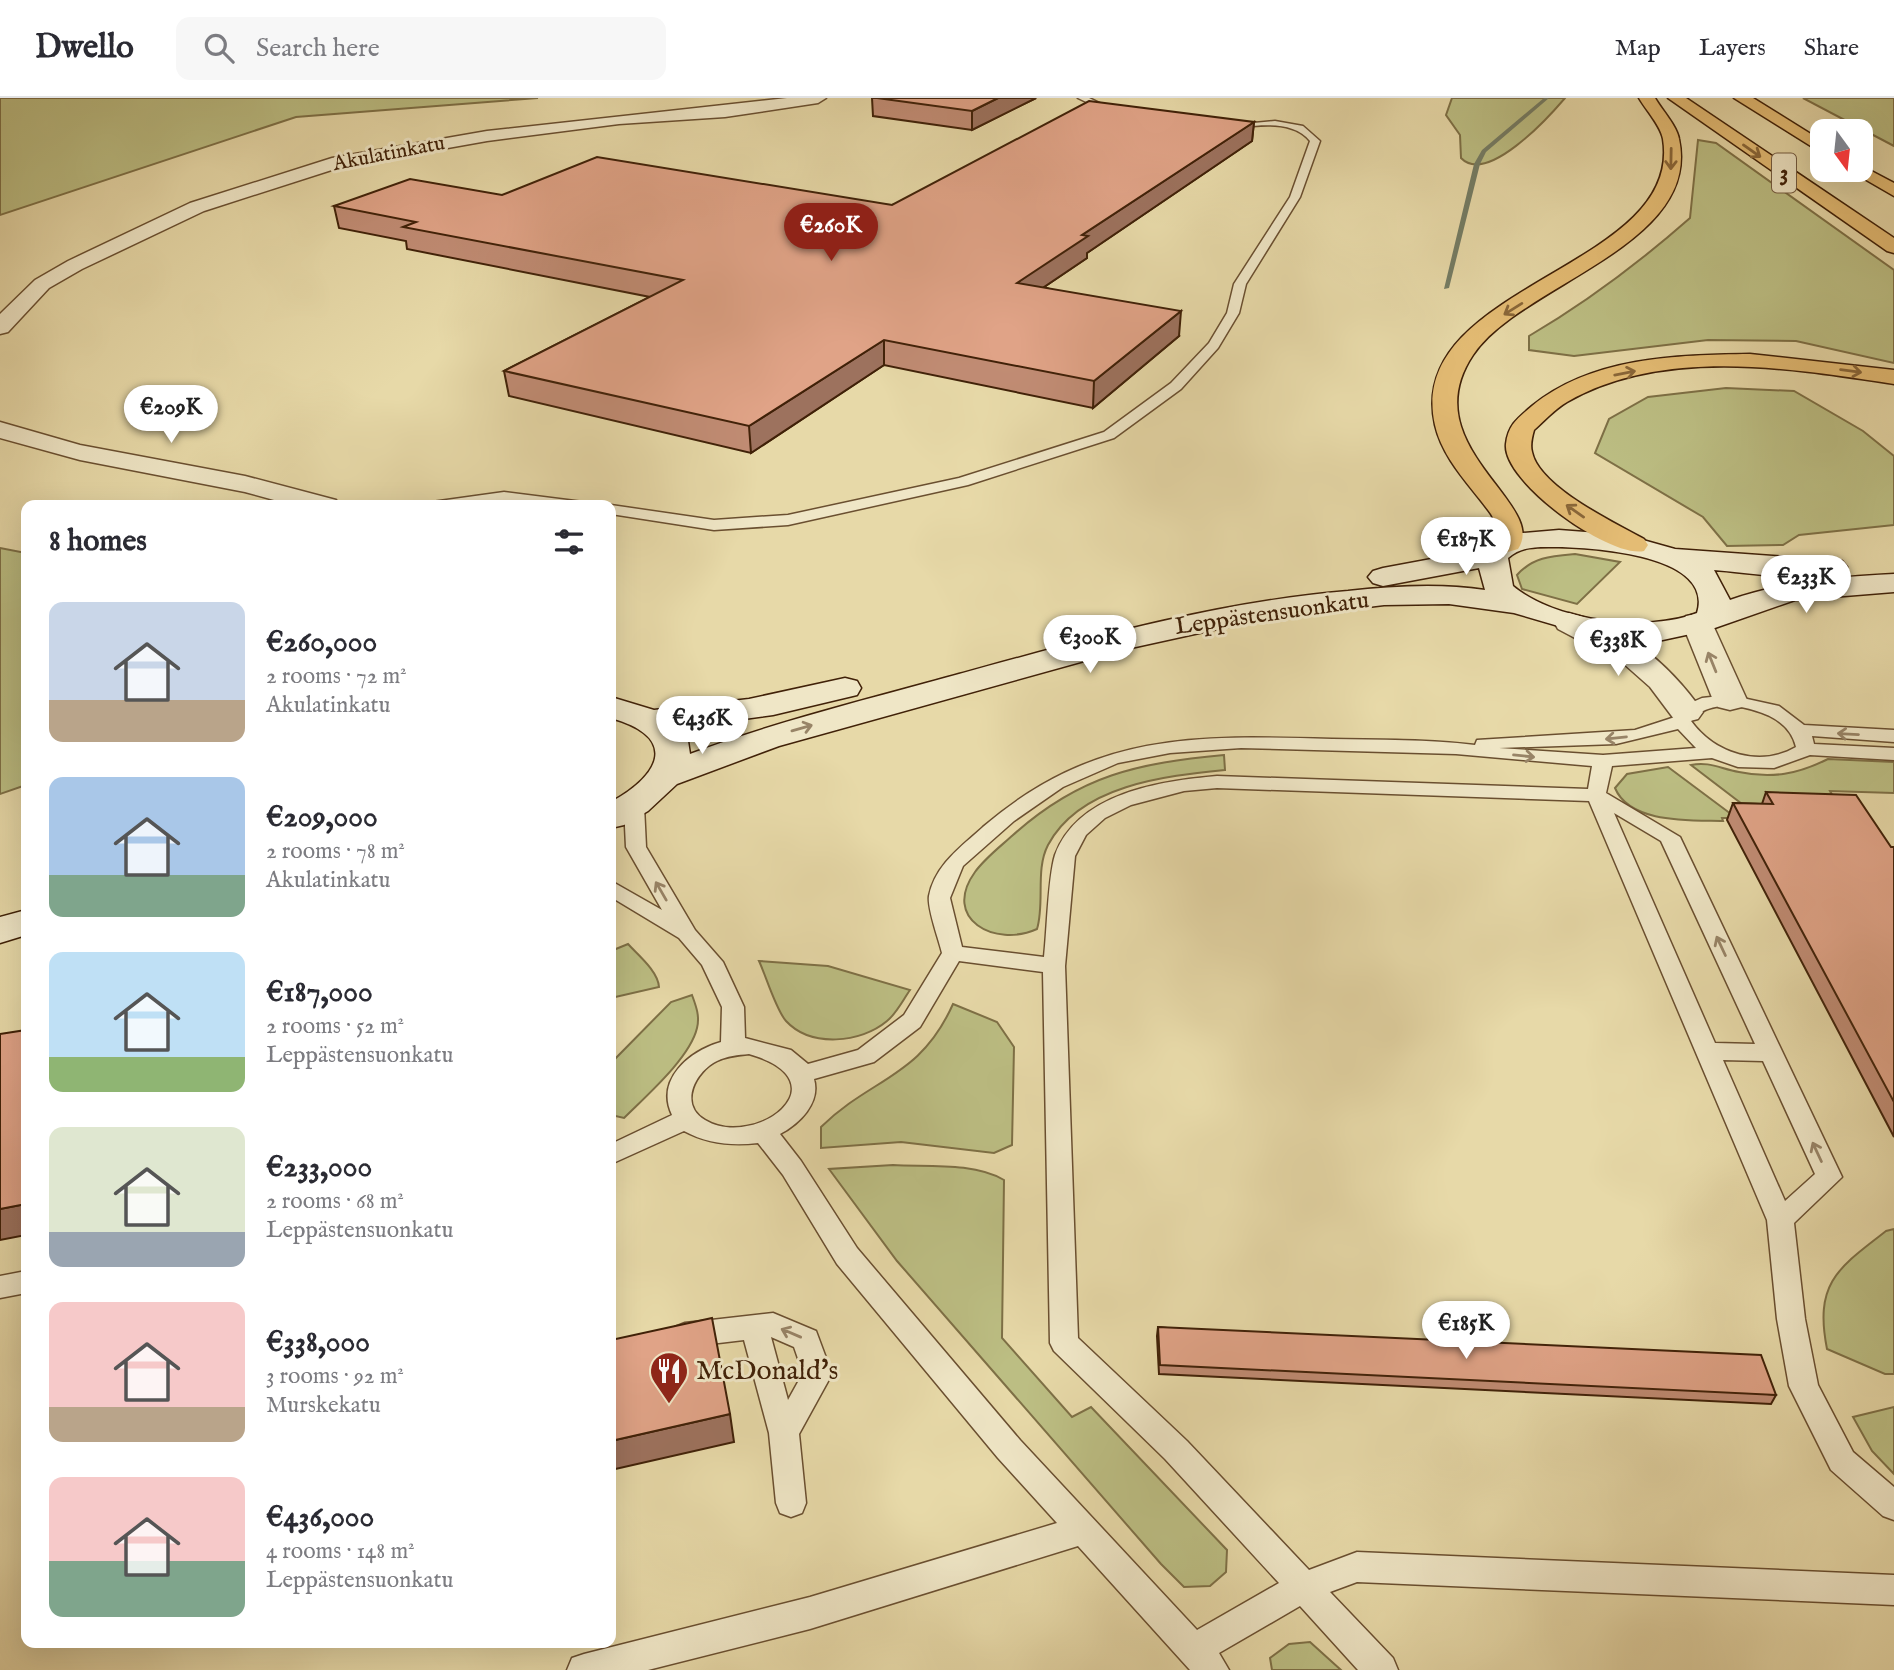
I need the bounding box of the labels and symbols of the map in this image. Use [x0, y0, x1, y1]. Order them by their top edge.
north arrow [1810, 119, 1872, 182]
street label: Akulatinkatu [330, 130, 447, 178]
one-way arrow [1742, 144, 1761, 158]
one-way arrow [1665, 147, 1678, 170]
road number: 3 [1772, 153, 1796, 192]
pin: €260K [782, 204, 880, 263]
one-way arrow [1503, 302, 1523, 316]
one-way arrow [1840, 364, 1862, 377]
one-way arrow [1613, 366, 1636, 379]
pin: €209K [122, 386, 220, 445]
one-way arrow [1566, 504, 1585, 518]
pin: €187K [1417, 518, 1515, 577]
pin: €233K [1757, 556, 1855, 615]
street label: Leppästensuonkatu [1173, 585, 1371, 643]
pin: €300K [1041, 616, 1139, 675]
pin: €338K [1569, 618, 1667, 678]
one-way arrow [1705, 652, 1718, 674]
pin: €436K [653, 696, 751, 756]
one-way arrow [790, 721, 813, 734]
one-way arrow [1836, 727, 1859, 740]
one-way arrow [1605, 731, 1628, 744]
one-way arrow [1512, 750, 1534, 763]
one-way arrow [654, 881, 668, 901]
one-way arrow [1714, 936, 1727, 957]
one-way arrow [1810, 1142, 1823, 1163]
pin: €185K [1417, 1302, 1515, 1361]
one-way arrow [781, 1326, 802, 1339]
restaurant icon: McDonald's [648, 1350, 690, 1405]
place label: McDonald's [696, 1354, 838, 1389]

